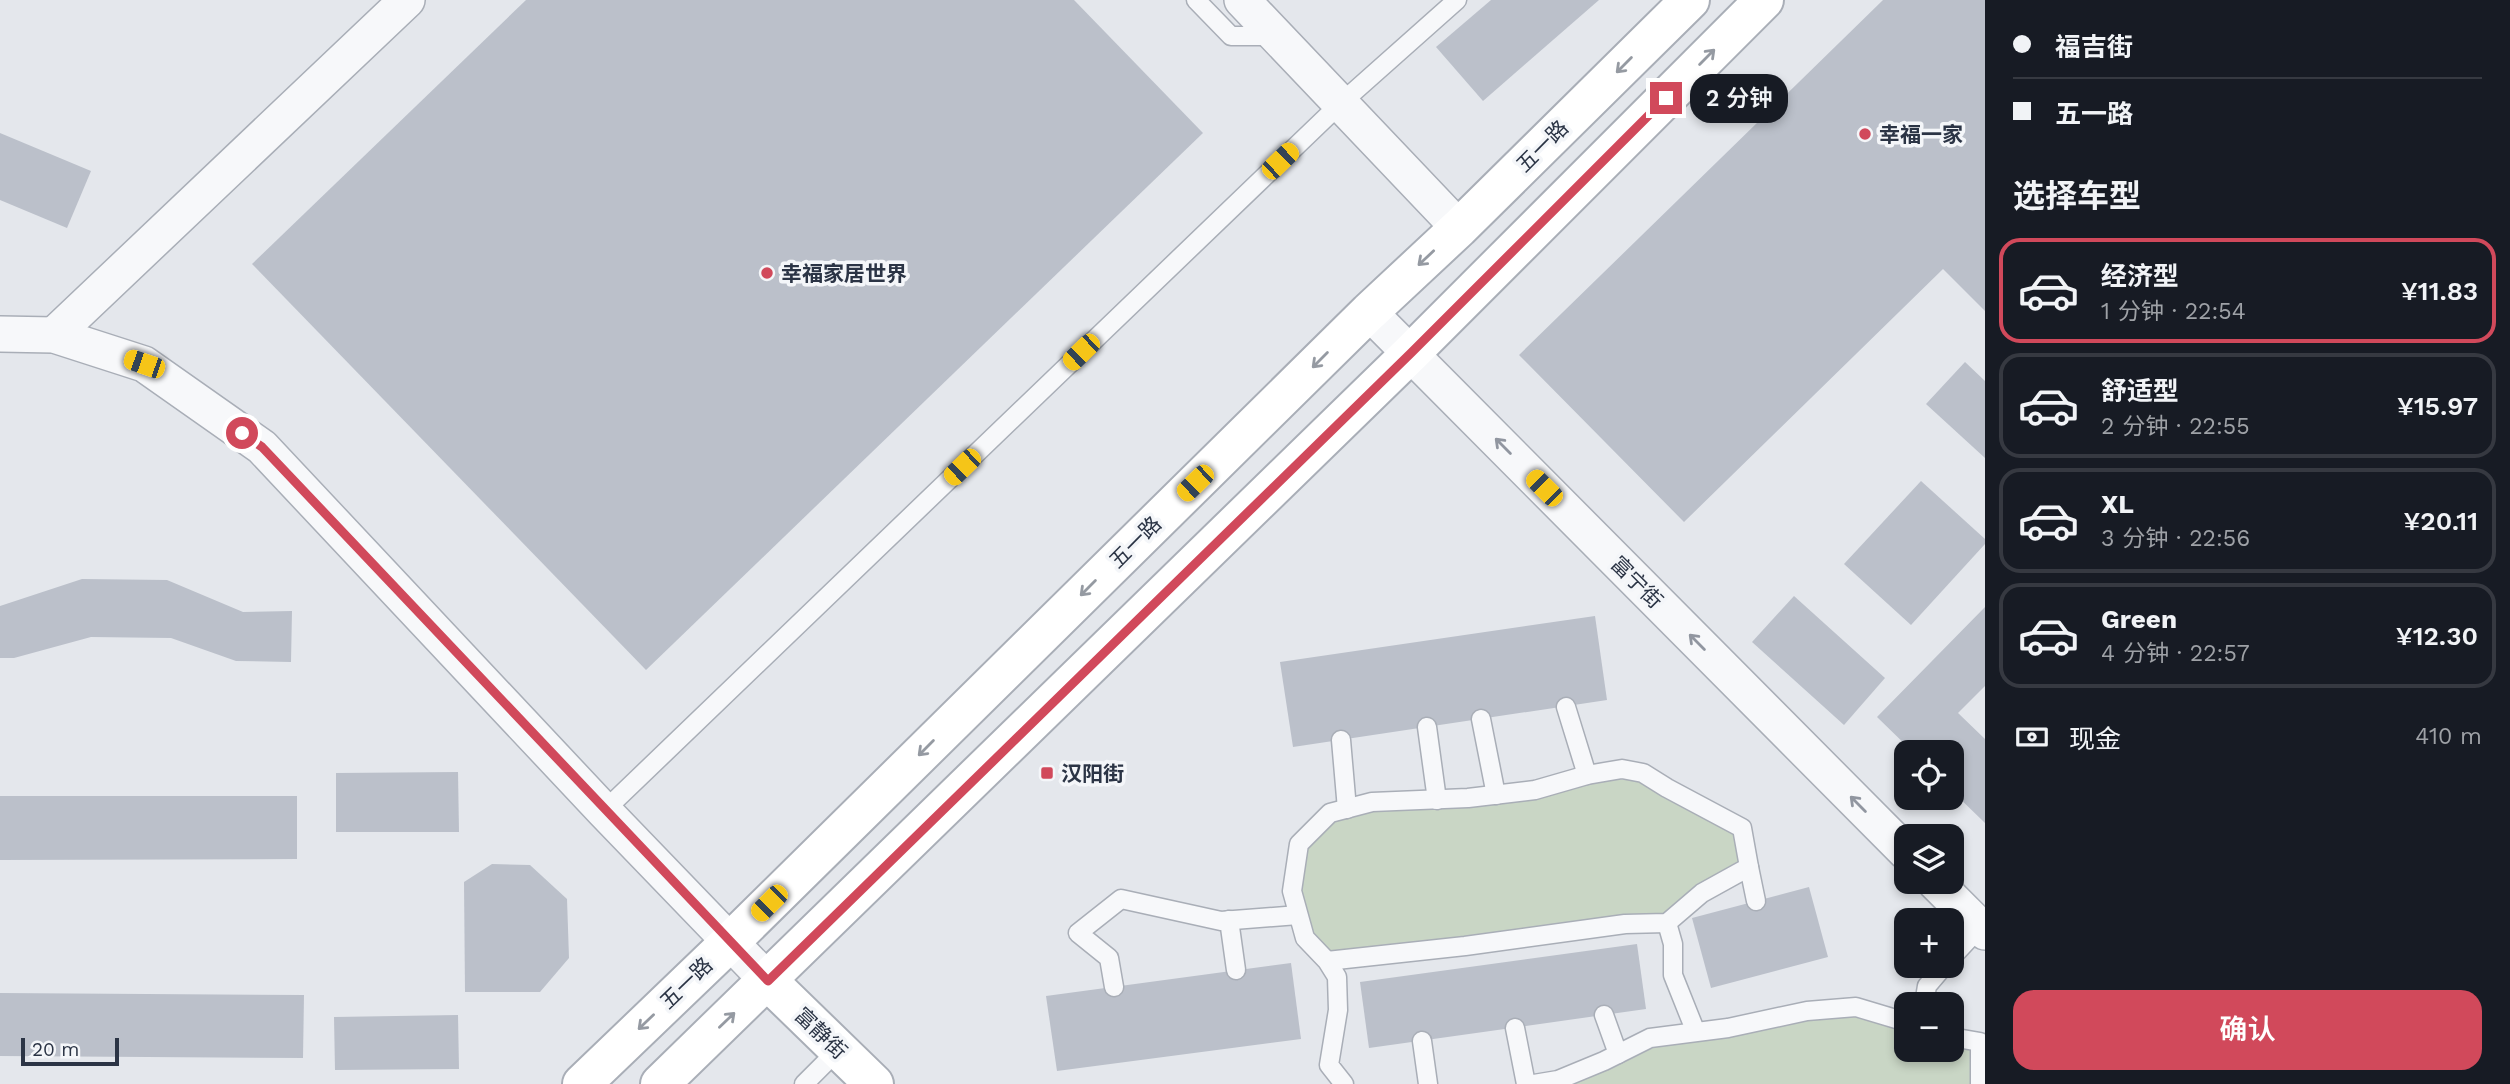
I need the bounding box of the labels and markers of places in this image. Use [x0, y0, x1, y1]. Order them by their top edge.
place label: 幸福一家 [1879, 122, 1963, 147]
marker: 幸福一家 [1857, 126, 1873, 142]
place label: 幸福家居世界 [781, 261, 907, 286]
marker: 幸福家居世界 [759, 265, 775, 281]
place label: 汉阳街 [1061, 761, 1124, 786]
marker: 汉阳街 [1039, 765, 1055, 781]

